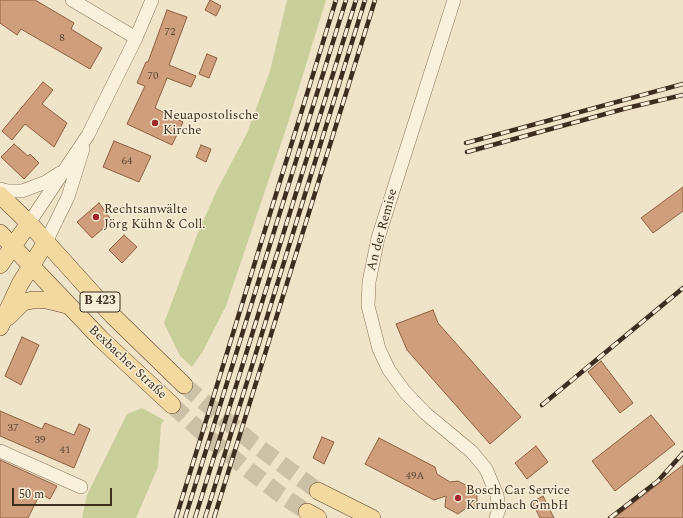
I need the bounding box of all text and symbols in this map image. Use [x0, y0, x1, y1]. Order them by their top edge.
house number: 72 [165, 26, 175, 40]
house number: 8 [59, 32, 65, 46]
house number: 70 [148, 70, 158, 84]
place label: Neuapostolische Kirche [163, 108, 258, 139]
marker: Neuapostolische Kirche [150, 118, 160, 128]
house number: 64 [122, 155, 132, 169]
street label: An der Remise [365, 187, 401, 273]
place label: Rechtsanwälte Jörg Kühn & Coll. [104, 202, 206, 233]
marker: Rechtsanwälte Jörg Kühn & Coll. [91, 212, 101, 222]
road number: B 423 [80, 292, 120, 312]
street label: Bexbacher Straße [85, 323, 169, 403]
house number: 37 [8, 422, 18, 436]
house number: 39 [35, 434, 45, 448]
house number: 41 [60, 444, 70, 458]
house number: 49A [405, 470, 425, 484]
scale bar [14, 480, 114, 506]
place label: Bosch Car Service Krumbach GmbH [466, 483, 570, 514]
text: 50 m [19, 485, 44, 504]
marker: Bosch Car Service Krumbach GmbH [453, 493, 463, 503]

